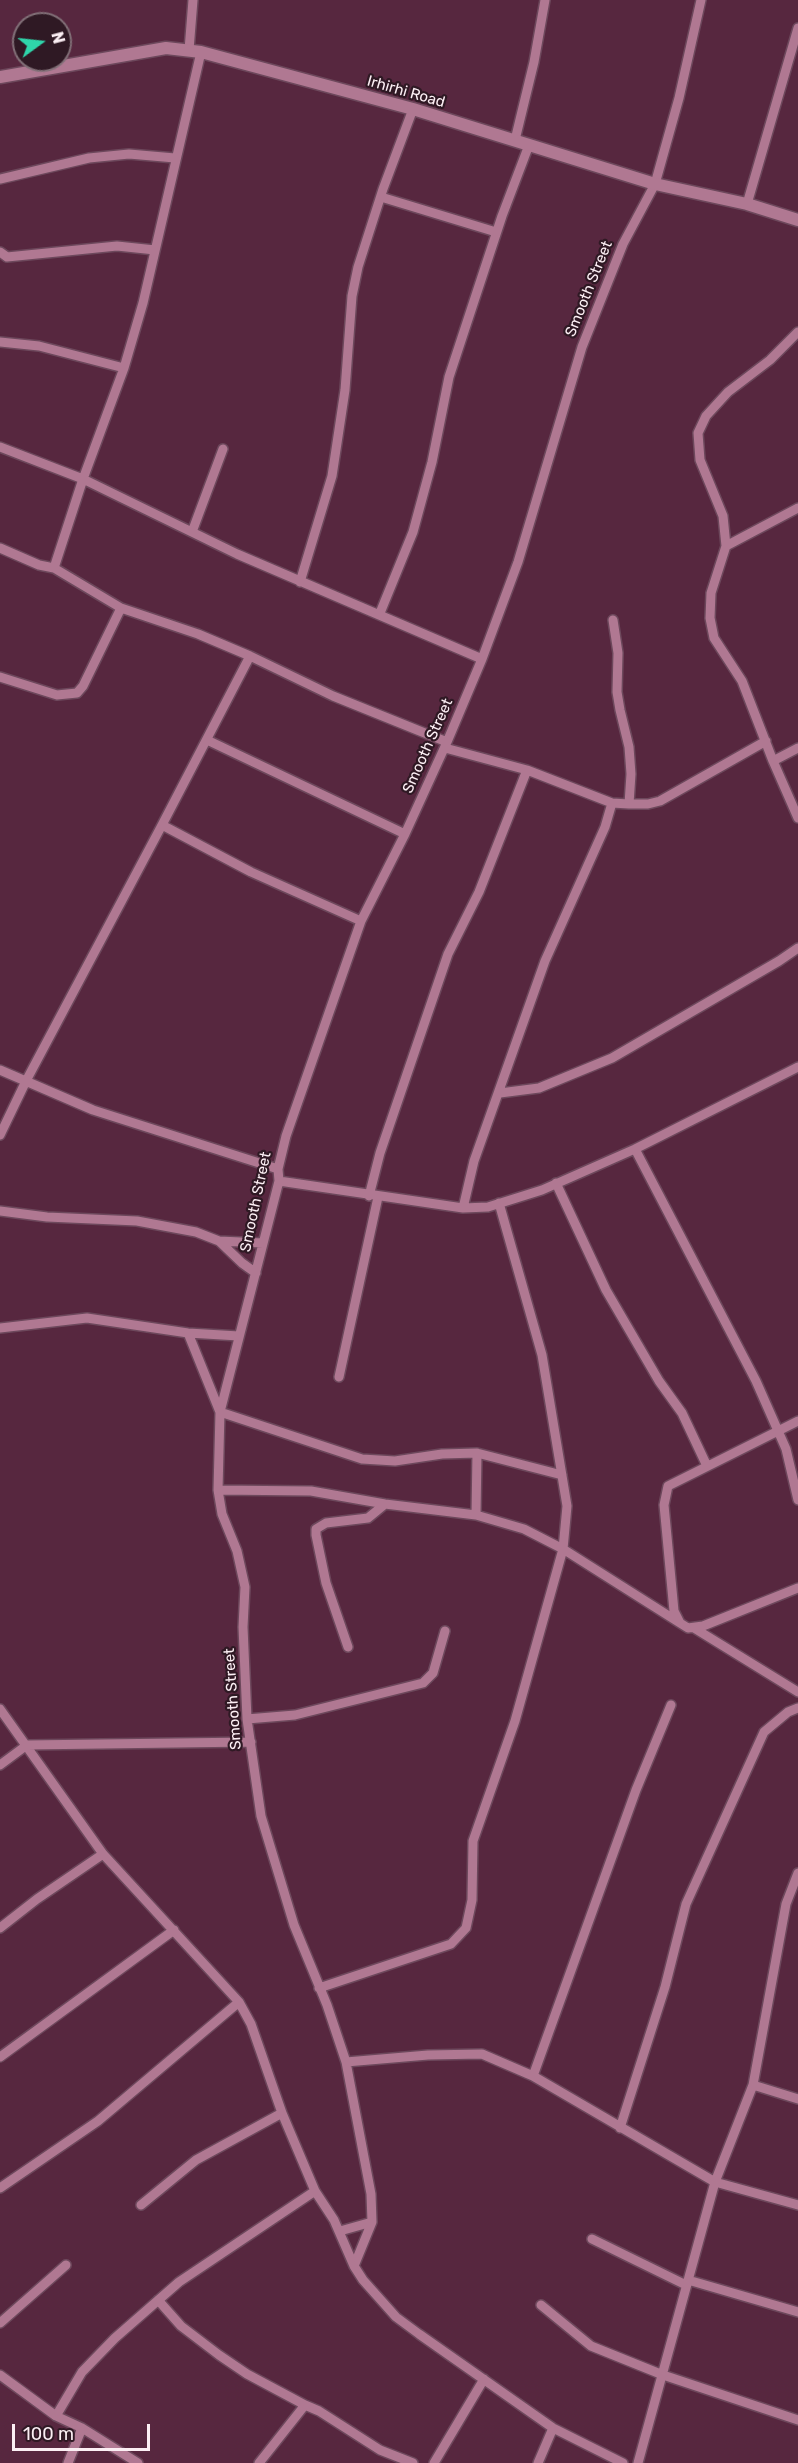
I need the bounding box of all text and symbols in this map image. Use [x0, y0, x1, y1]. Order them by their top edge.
north arrow [12, 12, 72, 72]
text: N [47, 30, 69, 46]
street label: Irhirhi Road [365, 72, 447, 112]
street label: Smooth Street [562, 238, 616, 340]
street label: Smooth Street [399, 696, 457, 796]
street label: Smooth Street [237, 1150, 275, 1254]
street label: Smooth Street [220, 1648, 246, 1750]
scale bar [15, 2412, 153, 2450]
text: 100 m [23, 2423, 74, 2445]

